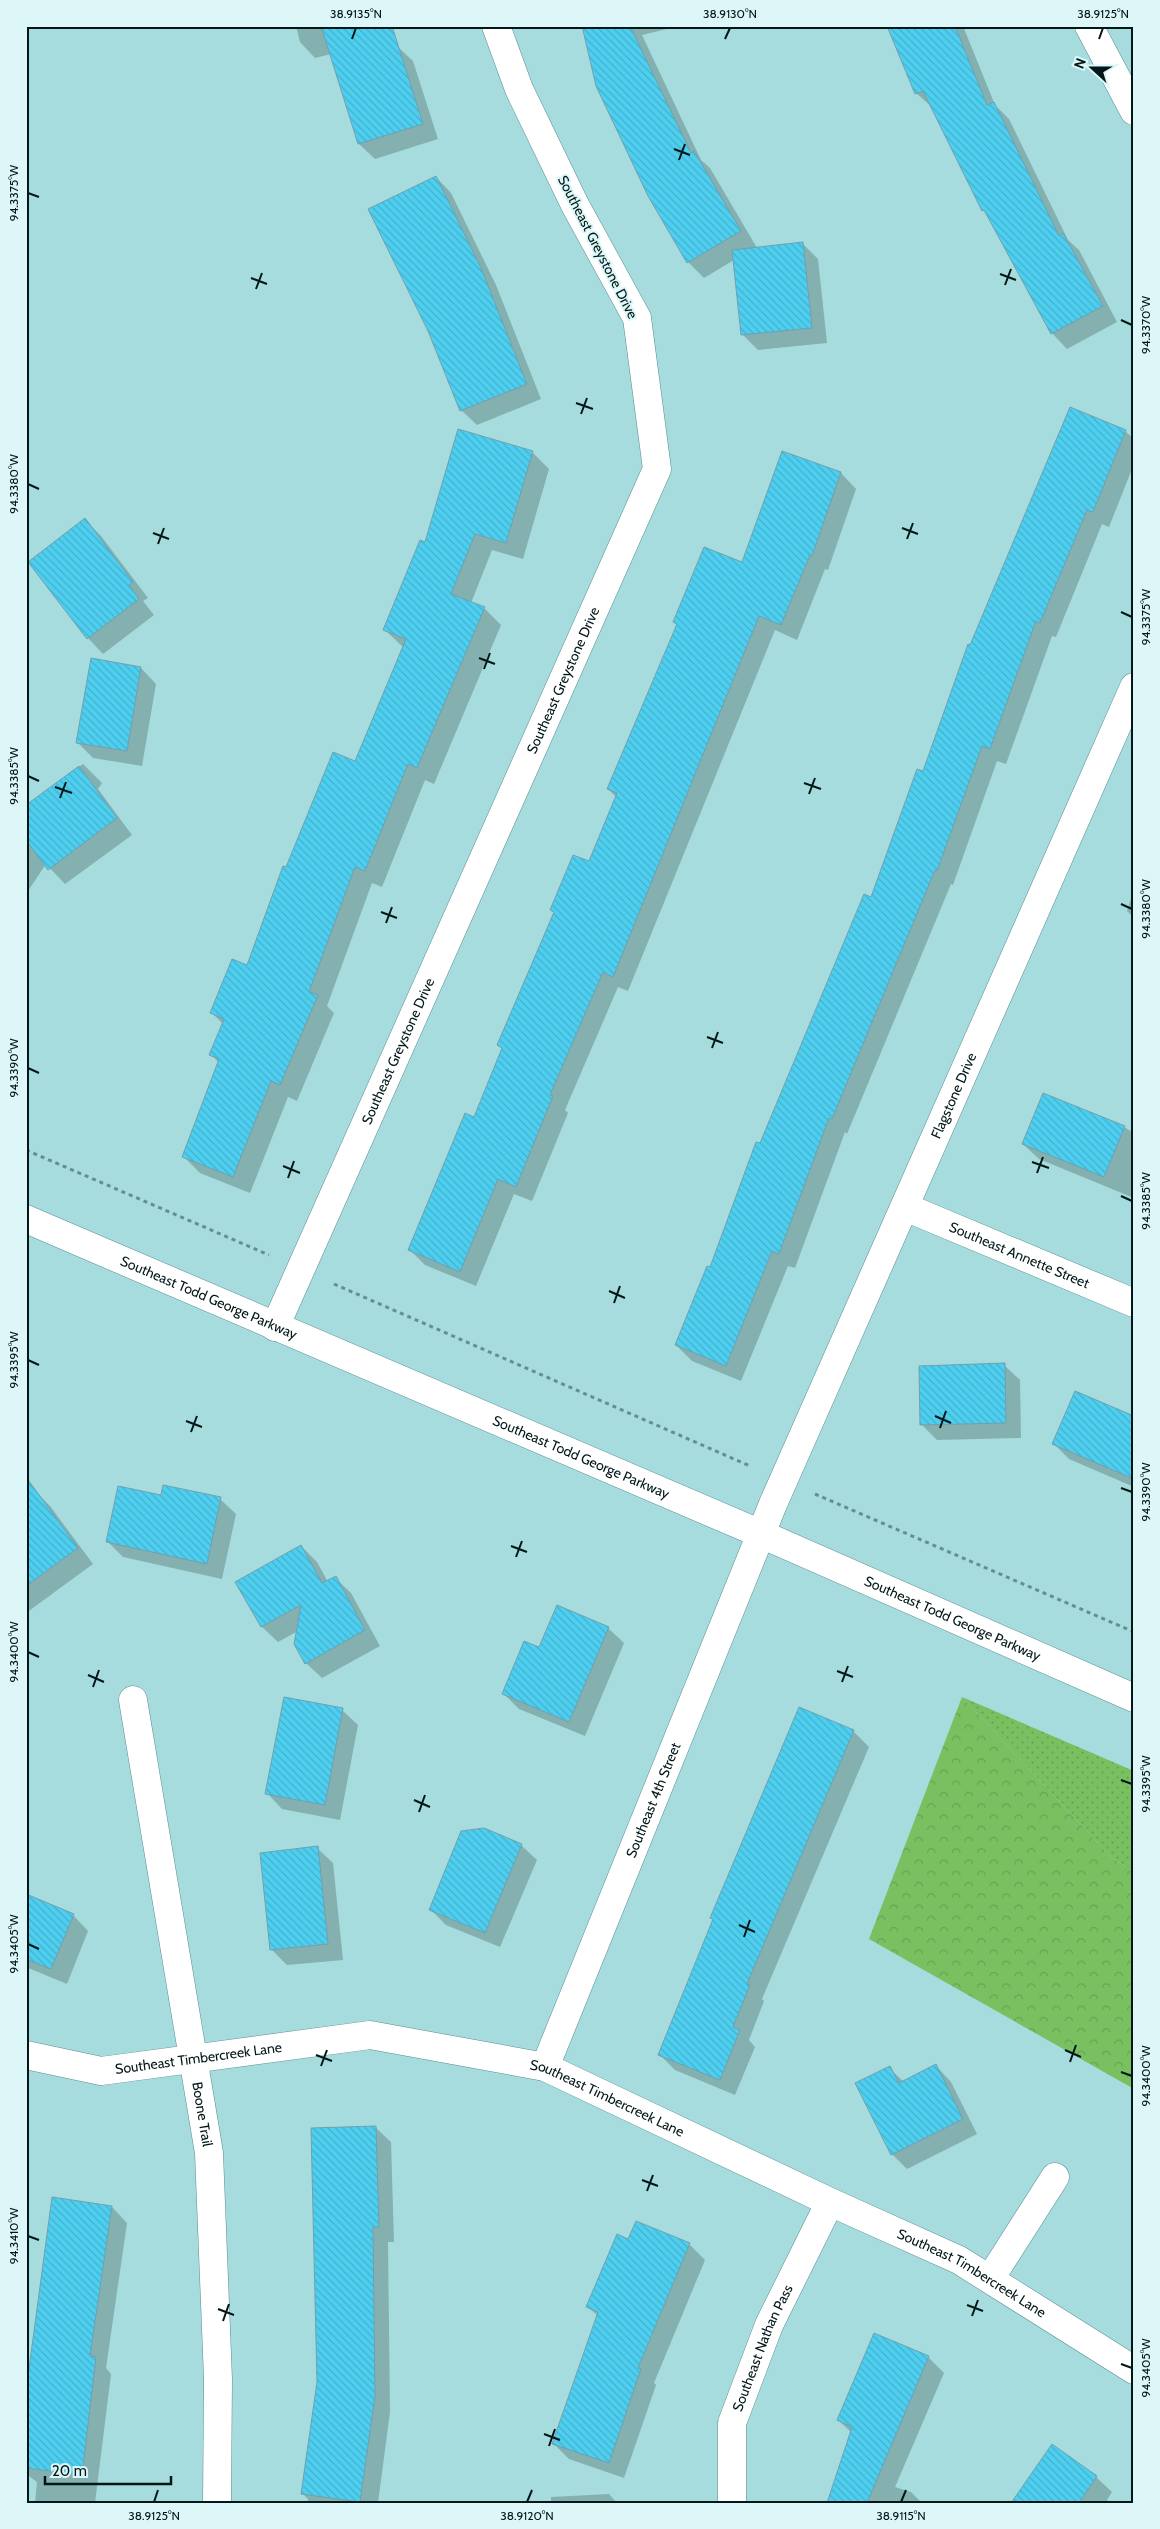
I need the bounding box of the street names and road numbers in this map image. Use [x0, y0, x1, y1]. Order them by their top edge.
street label: Southeast Greystone Drive [554, 172, 642, 322]
street label: Southeast Greystone Drive [522, 604, 603, 756]
street label: Southeast Greystone Drive [357, 975, 438, 1127]
street label: Flagstone Drive [927, 1050, 980, 1141]
street label: Southeast Annette Street [947, 1218, 1092, 1292]
street label: Southeast Todd George Parkway [118, 1252, 300, 1343]
street label: Southeast Todd George Parkway [490, 1411, 672, 1503]
street label: Southeast Todd George Parkway [862, 1572, 1044, 1665]
street label: Southeast 4th Street [622, 1740, 685, 1860]
street label: Southeast Timbercreek Lane [114, 2038, 283, 2078]
street label: Southeast Timbercreek Lane [529, 2055, 687, 2141]
street label: Boone Trail [188, 2080, 217, 2149]
street label: Southeast Timbercreek Lane [894, 2224, 1050, 2322]
street label: Southeast Nathan Pass [728, 2281, 797, 2414]

